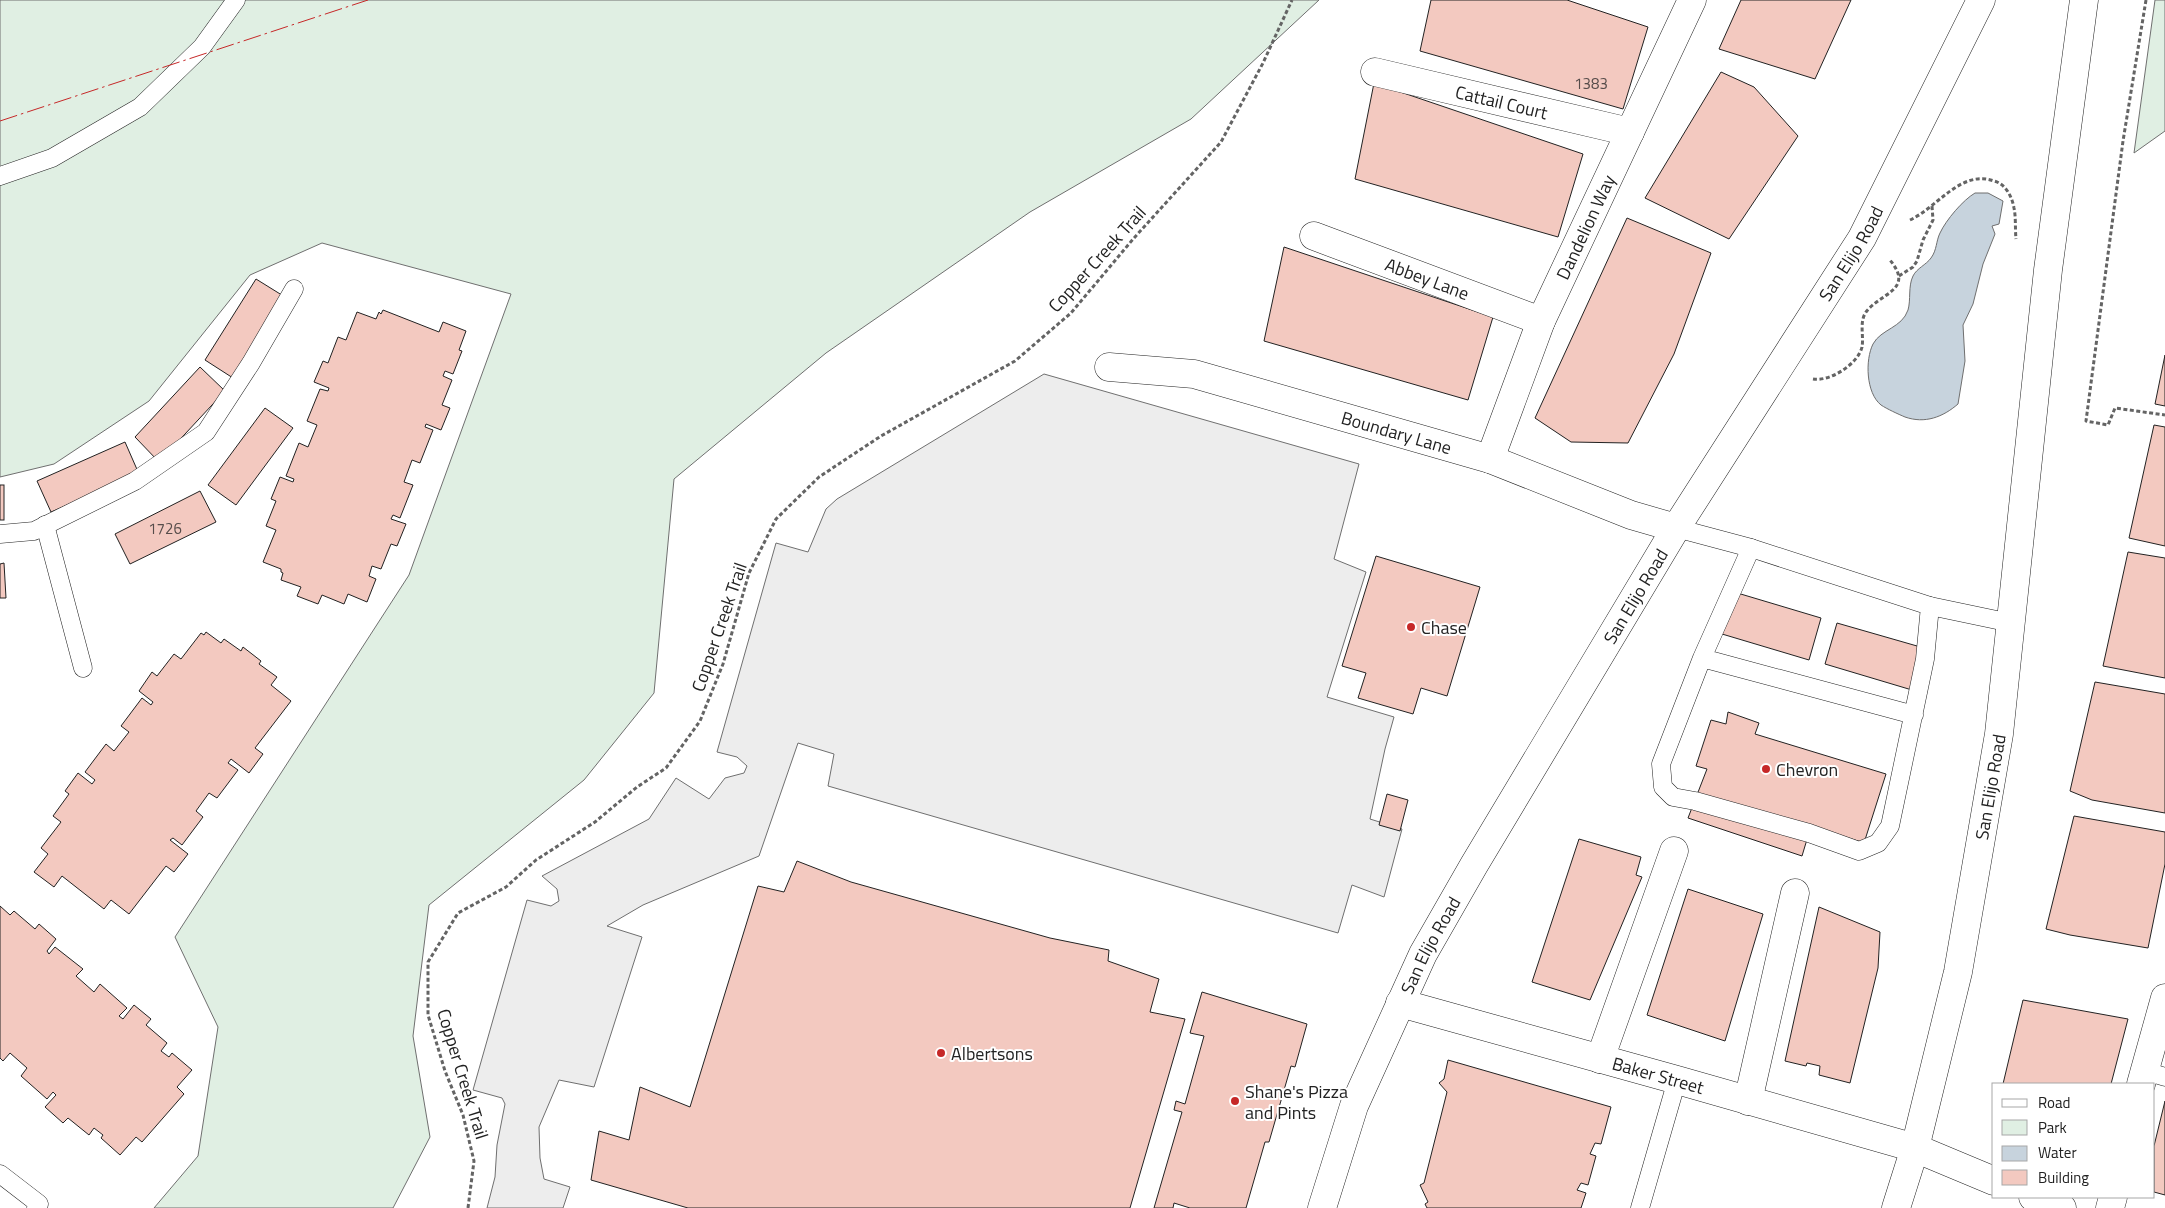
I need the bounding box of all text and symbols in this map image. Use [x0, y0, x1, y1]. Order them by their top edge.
house number: 1383 [1574, 72, 1608, 95]
street label: Cattail Court [1453, 78, 1551, 126]
street label: Dandelion Way [1549, 170, 1622, 284]
street label: Copper Creek Trail [1042, 200, 1152, 318]
street label: San Elijo Road [1812, 201, 1890, 306]
street label: Abbey Lane [1382, 250, 1473, 306]
street label: Boundary Lane [1338, 403, 1455, 461]
house number: 1726 [148, 517, 182, 540]
street label: San Elijo Road [1596, 543, 1674, 649]
street label: Copper Creek Trail [684, 559, 754, 695]
place label: Chase [1421, 614, 1467, 641]
marker: Chase [1405, 621, 1417, 633]
street label: San Elijo Road [1968, 732, 2012, 842]
place label: Chevron [1776, 756, 1838, 783]
marker: Chevron [1760, 763, 1772, 775]
street label: San Elijo Road [1393, 891, 1467, 998]
street label: Copper Creek Trail [430, 1005, 496, 1143]
place label: Albertsons [951, 1040, 1033, 1067]
marker: Albertsons [935, 1047, 947, 1059]
street label: Baker Street [1609, 1049, 1708, 1101]
place label: Shane's Pizza and Pints [1245, 1078, 1348, 1126]
legend [1992, 1083, 2155, 1198]
text: Road [2038, 1091, 2070, 1114]
marker: Shane's Pizza and Pints [1229, 1095, 1241, 1107]
text: Park [2038, 1116, 2067, 1139]
text: Water [2038, 1141, 2077, 1164]
text: Building [2038, 1166, 2089, 1189]

